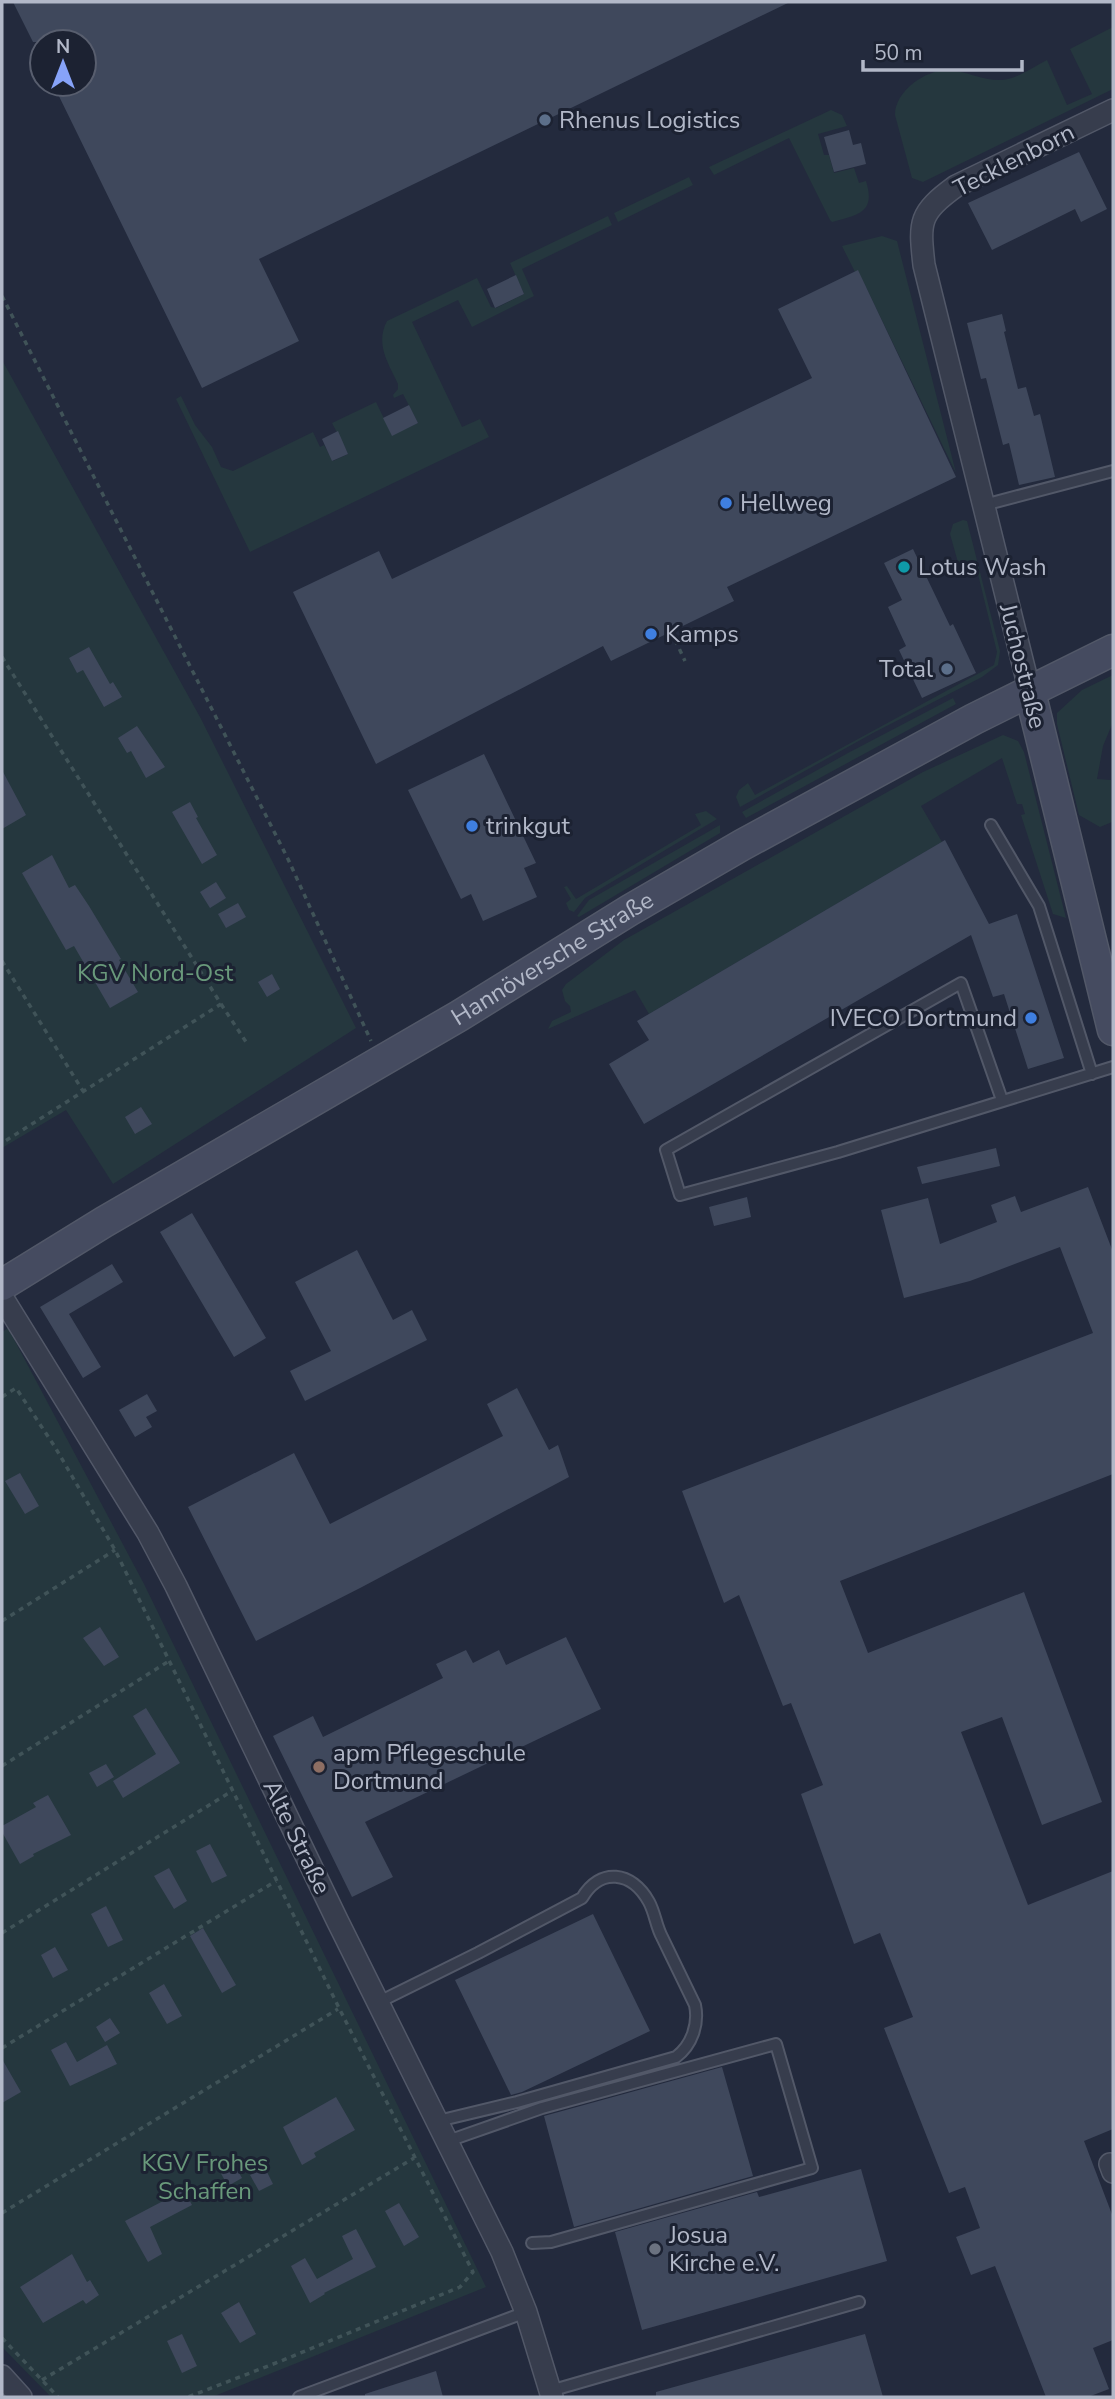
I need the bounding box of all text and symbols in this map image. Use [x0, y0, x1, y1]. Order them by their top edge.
north arrow [28, 28, 98, 98]
scale bar [863, 28, 1022, 72]
text: N [56, 34, 70, 60]
text: 50 m [874, 39, 923, 67]
place label: Rhenus Logistics [559, 104, 740, 136]
marker: Rhenus Logistics [537, 112, 553, 128]
street label: Tecklenborn [948, 116, 1080, 204]
place label: Hellweg [740, 487, 832, 519]
marker: Hellweg [718, 495, 734, 511]
place label: Lotus Wash [918, 551, 1047, 583]
marker: Lotus Wash [896, 559, 912, 575]
street label: Juchostraße [992, 599, 1054, 732]
place label: Kamps [665, 618, 739, 650]
marker: Kamps [643, 626, 659, 642]
place label: Total [879, 653, 933, 685]
marker: Total [939, 661, 955, 677]
place label: trinkgut [486, 810, 570, 842]
marker: trinkgut [464, 818, 480, 834]
street label: Hannöversche Straße [445, 884, 659, 1033]
park label: KGV Nord-Ost [77, 957, 234, 989]
place label: IVECO Dortmund [830, 1002, 1017, 1034]
marker: IVECO Dortmund [1023, 1010, 1039, 1026]
place label: apm Pflegeschule Dortmund [333, 1737, 526, 1797]
marker: apm Pflegeschule Dortmund [311, 1759, 327, 1775]
street label: Alte Straße [256, 1775, 338, 1899]
park label: KGV Frohes Schaffen [142, 2147, 268, 2207]
place label: Josua Kirche e.V. [668, 2219, 779, 2279]
marker: Josua Kirche e.V. [647, 2241, 663, 2257]

